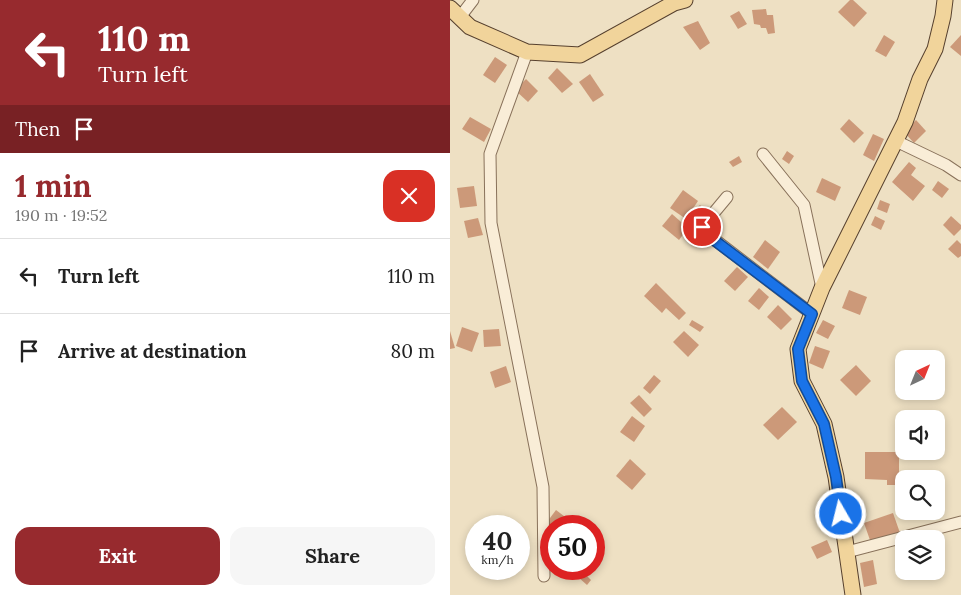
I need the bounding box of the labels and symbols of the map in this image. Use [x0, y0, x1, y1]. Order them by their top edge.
pin [681, 206, 723, 248]
north arrow [895, 350, 945, 400]
position arrow [814, 487, 866, 539]
speed limit sign: 50 [540, 515, 605, 580]

